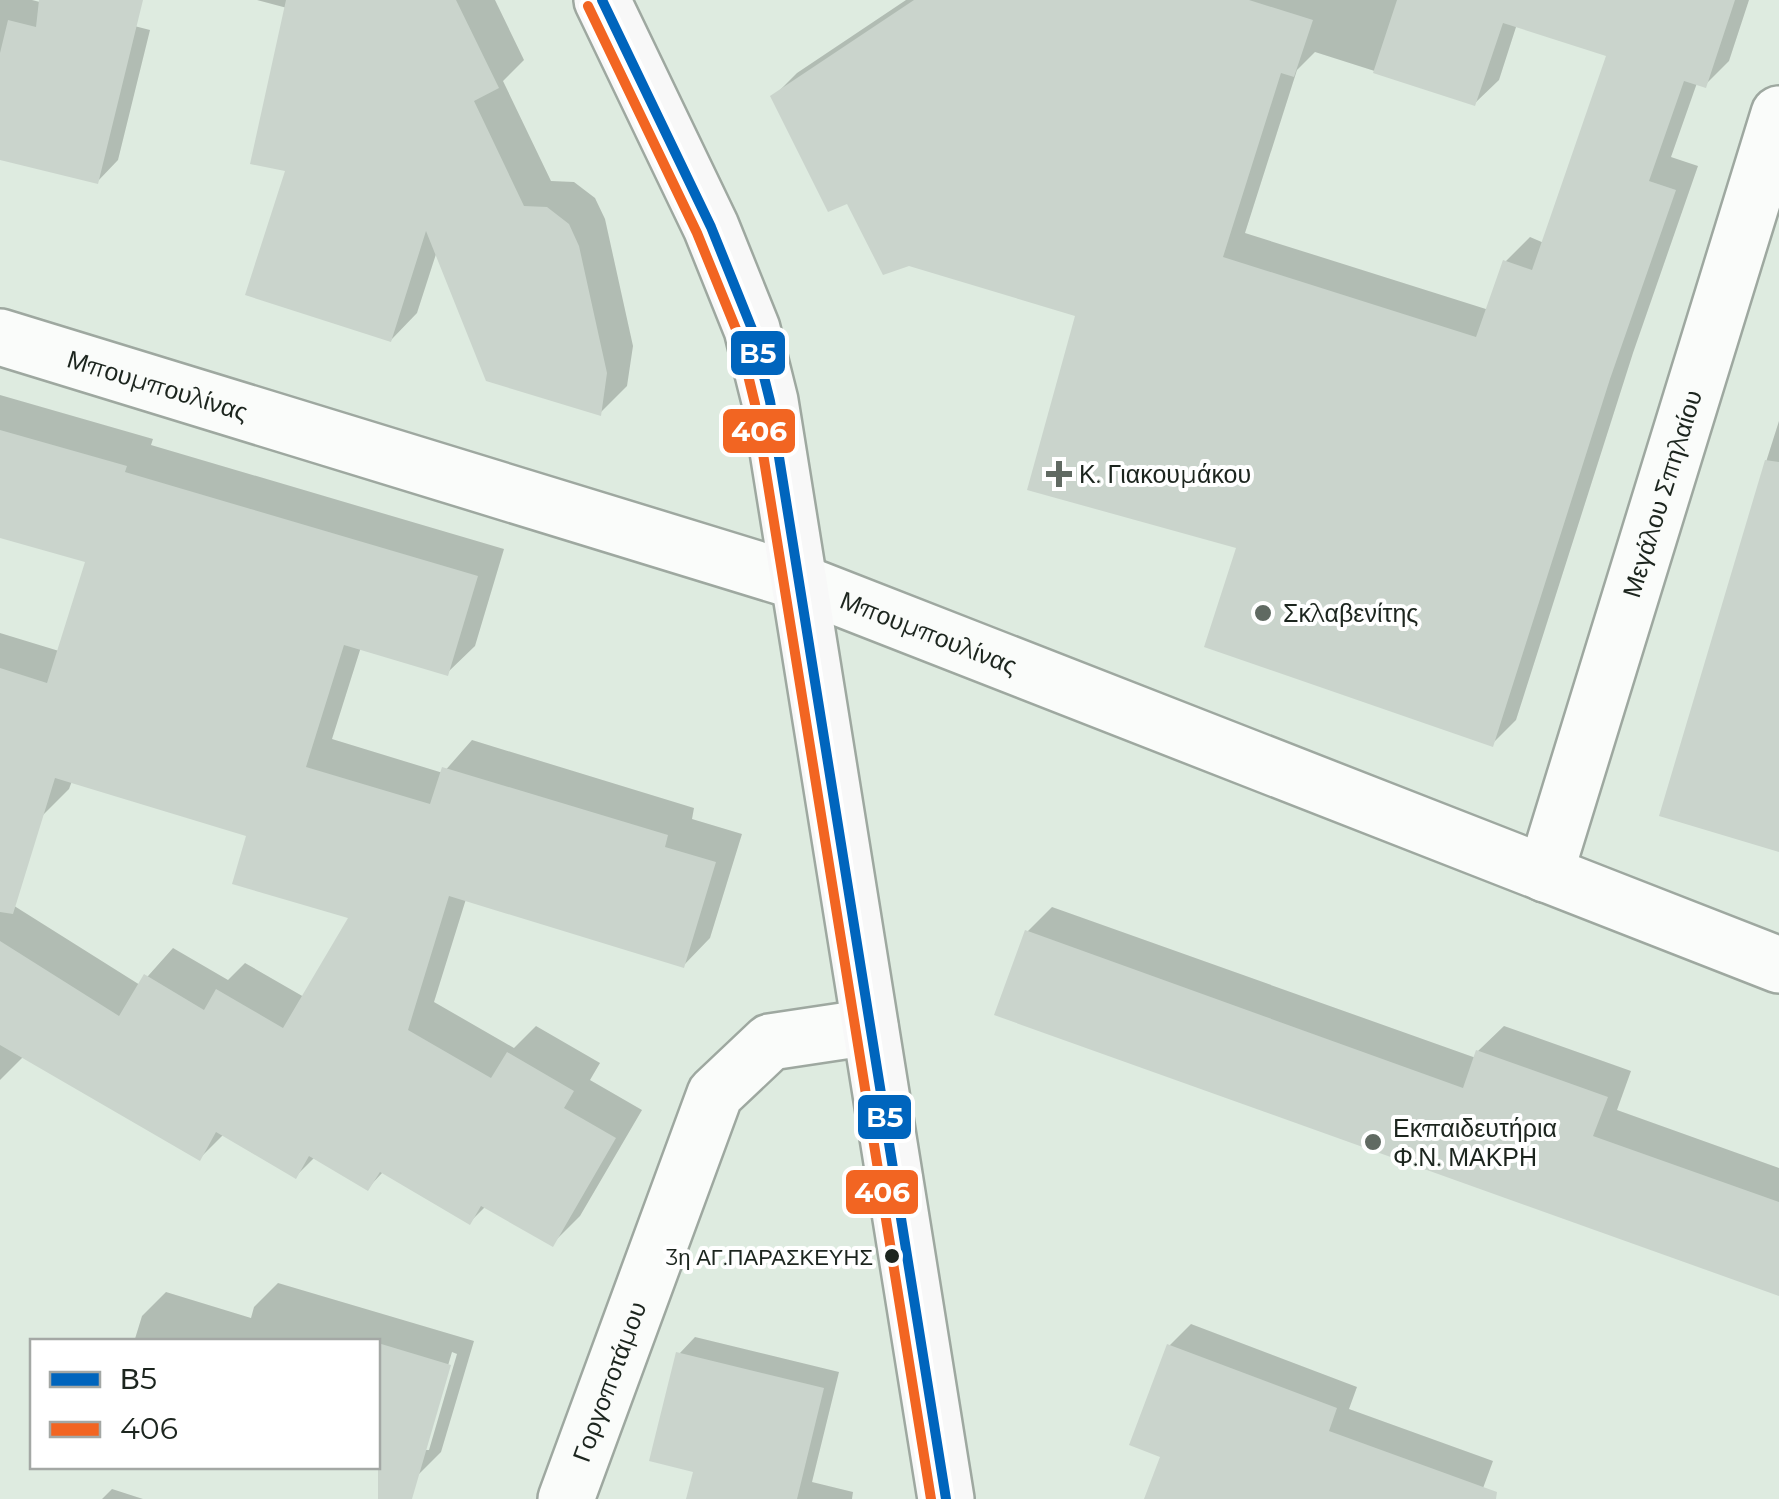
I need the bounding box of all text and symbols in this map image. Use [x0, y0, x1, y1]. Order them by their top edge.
line badge: Β5 [729, 329, 787, 377]
text: Β5 [740, 336, 776, 370]
street label: Μπουμπουλίνας [64, 344, 252, 427]
street label: Μεγάλου Σπηλαίου [1616, 386, 1708, 601]
line badge: 406 [721, 407, 797, 455]
text: 406 [731, 414, 787, 448]
place label: Κ. Γιακουμάκου [1079, 459, 1251, 489]
marker: Κ. Γιακουμάκου [1048, 463, 1070, 485]
street label: Μπουμπουλίνας [836, 585, 1021, 681]
place label: Σκλαβενίτης [1283, 598, 1418, 628]
marker: Σκλαβενίτης [1252, 602, 1274, 624]
line badge: Β5 [856, 1093, 913, 1141]
text: Β5 [867, 1100, 903, 1134]
place label: Εκπαιδευτήρια Φ.Ν. ΜΑΚΡΗ [1393, 1113, 1557, 1172]
marker: Εκπαιδευτήρια Φ.Ν. ΜΑΚΡΗ [1362, 1131, 1384, 1153]
line badge: 406 [844, 1168, 920, 1216]
text: 406 [854, 1175, 910, 1209]
place label: 3η ΑΓ.ΠΑΡΑΣΚΕΥΗΣ [666, 1244, 873, 1271]
marker: 3η ΑΓ.ΠΑΡΑΣΚΕΥΗΣ [882, 1246, 902, 1266]
street label: Γοργοποτάμου [566, 1297, 652, 1466]
legend [30, 1339, 380, 1469]
text: Β5 [120, 1360, 157, 1397]
text: 406 [120, 1410, 178, 1447]

